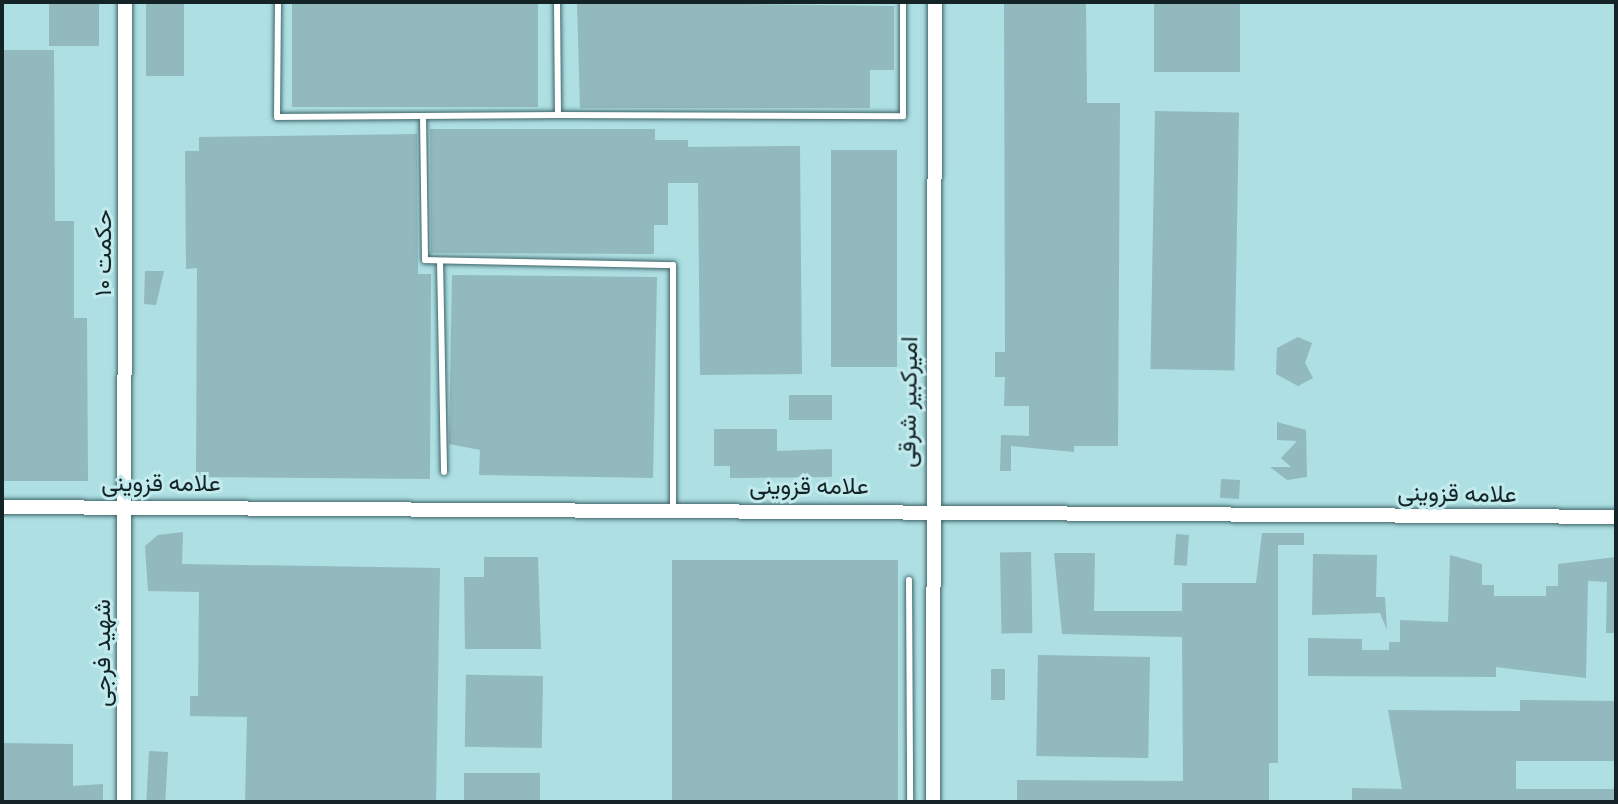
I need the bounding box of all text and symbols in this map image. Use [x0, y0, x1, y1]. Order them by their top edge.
street label: حکمت ۱۰ [89, 210, 117, 296]
street label: امیرکبیر شرقی [892, 336, 924, 468]
street label: علامه قزوینی [101, 469, 221, 497]
street label: علامه قزوینی [749, 472, 869, 500]
street label: علامه قزوینی [1397, 478, 1517, 508]
street label: شهید فرجی [88, 599, 116, 707]

